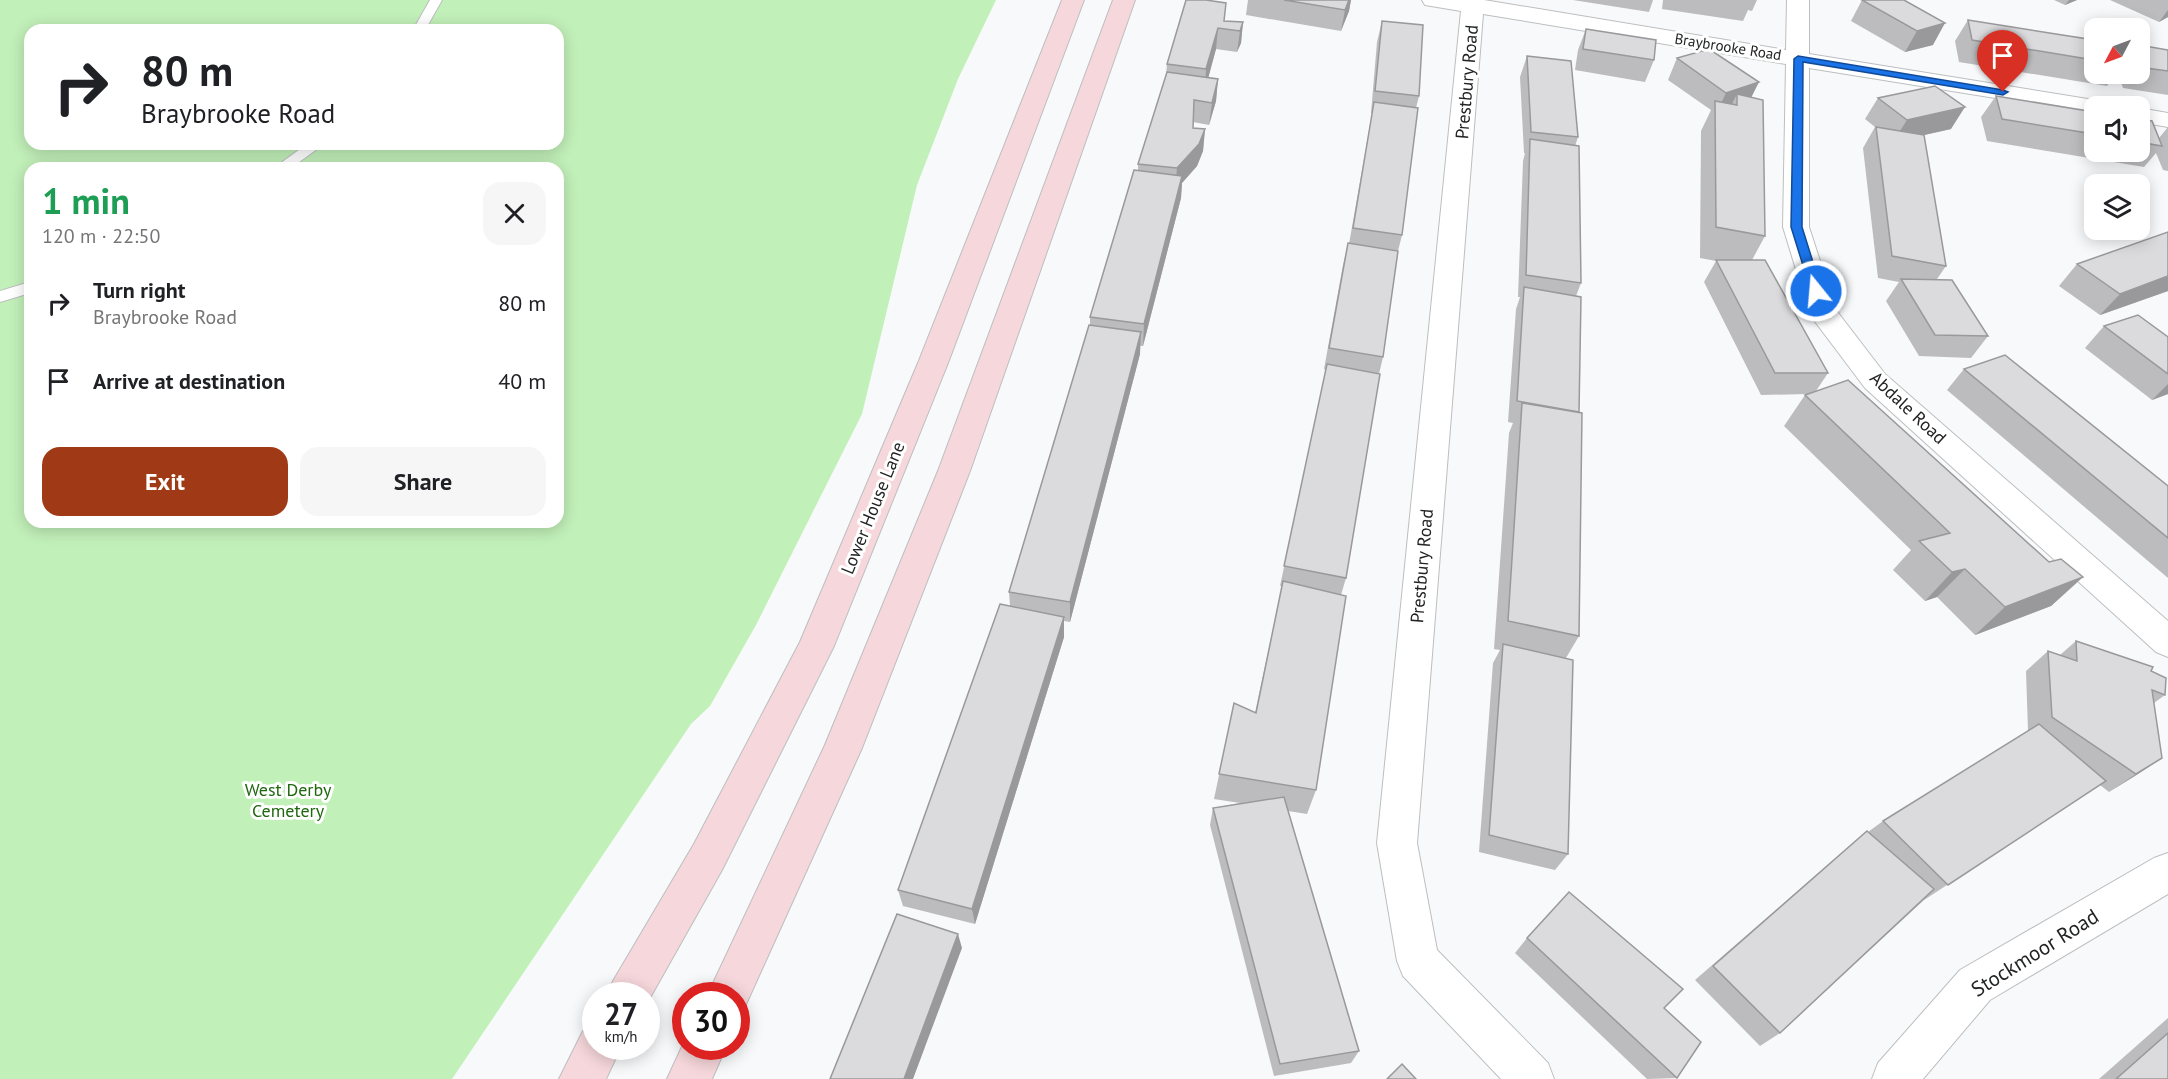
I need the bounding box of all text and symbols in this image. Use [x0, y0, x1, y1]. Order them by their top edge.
north arrow [2084, 18, 2150, 84]
map controls [2084, 18, 2150, 240]
street label: Prestbury Road [1450, 24, 1483, 140]
street label: Braybrooke Road [1673, 29, 1783, 64]
pin [1977, 30, 2028, 92]
icon: arrive [1986, 39, 2019, 72]
text: 80 m [141, 43, 233, 98]
icon: right [42, 48, 120, 126]
text: Braybrooke Road [141, 96, 335, 130]
button: sound [2084, 96, 2150, 162]
button: layers [2084, 174, 2150, 240]
text: 1 min [42, 177, 130, 224]
button: close [483, 182, 546, 245]
text: 120 m · 22:50 [42, 223, 160, 249]
position arrow [1784, 259, 1848, 323]
text: Turn right [93, 276, 185, 304]
icon: right [42, 287, 75, 320]
text: 80 m [498, 289, 546, 317]
text: Braybrooke Road [93, 304, 237, 330]
icon: arrive [42, 365, 75, 398]
street label: Abdale Road [1865, 366, 1951, 449]
text: Arrive at destination [93, 367, 285, 395]
text: 40 m [498, 367, 546, 395]
street label: Lower House Lane [836, 438, 910, 577]
button: Exit [42, 447, 288, 516]
button: Share [300, 447, 546, 516]
street label: Prestbury Road [1405, 508, 1438, 624]
park label: West Derby Cemetery [245, 778, 332, 822]
street label: Stockmoor Road [1966, 903, 2104, 1003]
speed limit sign: 30 [672, 982, 750, 1060]
text: 27 [604, 994, 638, 1033]
text: km/h [605, 1027, 637, 1046]

